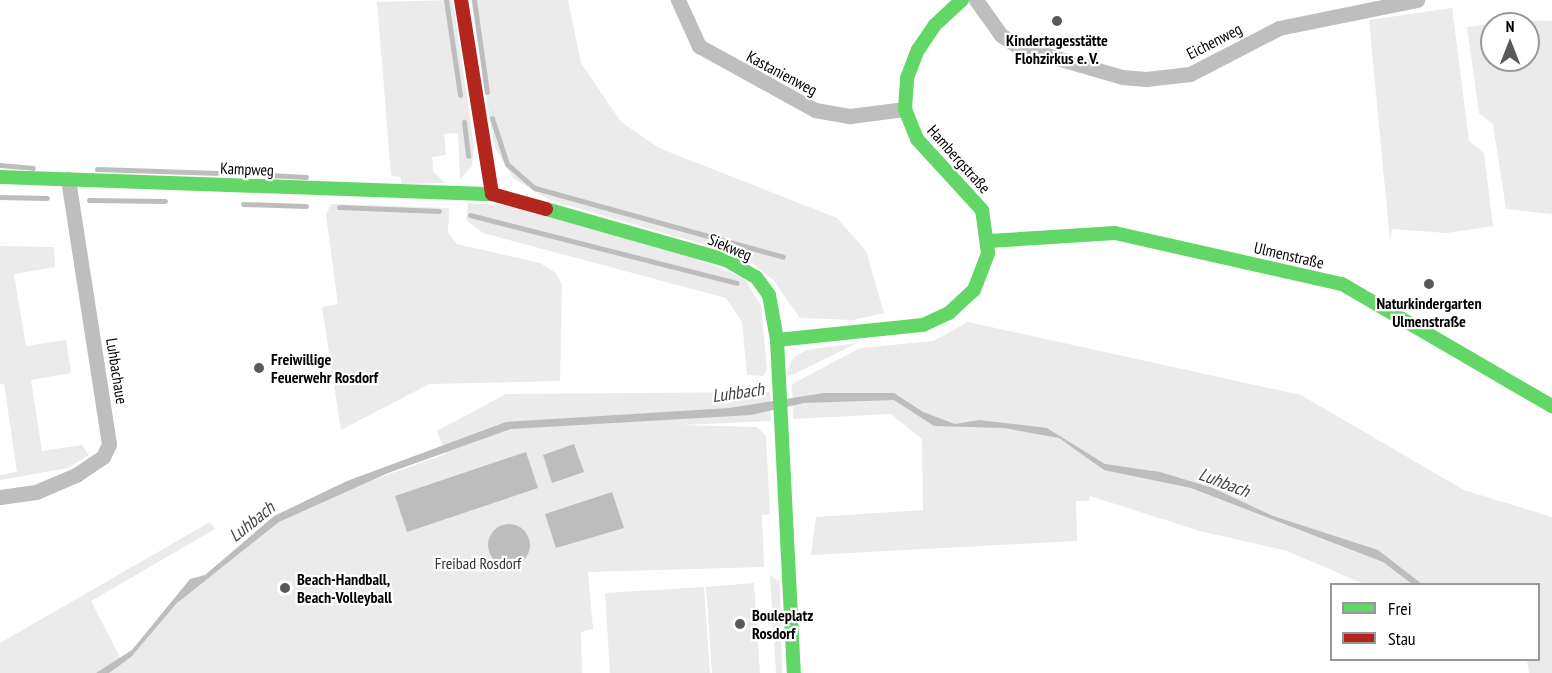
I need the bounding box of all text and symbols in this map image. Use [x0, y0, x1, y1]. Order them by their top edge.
north arrow [1480, 12, 1540, 72]
marker: Kindertagesstätte Flohzirkus e. V. [1050, 14, 1064, 28]
text: N [1506, 16, 1514, 36]
street label: Eichenweg [1183, 19, 1245, 63]
place label: Kindertagesstätte Flohzirkus e. V. [1006, 30, 1108, 68]
street label: Kastanienweg [744, 46, 820, 100]
street label: Hambergstraße [923, 121, 995, 197]
street label: Kampweg [220, 158, 274, 180]
street label: Siekweg [705, 229, 755, 265]
street label: Ulmenstraße [1252, 238, 1326, 272]
marker: Naturkindergarten Ulmenstraße [1422, 277, 1436, 291]
place label: Naturkindergarten Ulmenstraße [1376, 293, 1482, 331]
street label: Luhbachaue [102, 337, 132, 405]
place label: Freiwillige Feuerwehr Rosdorf [271, 349, 378, 387]
marker: Freiwillige Feuerwehr Rosdorf [252, 361, 266, 375]
water label: Luhbach [711, 379, 765, 407]
water label: Luhbach [1196, 464, 1252, 502]
water label: Luhbach [225, 497, 279, 547]
park label: Freibad Rosdorf [435, 553, 521, 573]
place label: Beach-Handball, Beach-Volleyball [297, 569, 392, 607]
marker: Beach-Handball, Beach-Volleyball [278, 581, 292, 595]
legend [1330, 583, 1540, 661]
text: Frei [1388, 597, 1412, 620]
place label: Bouleplatz Rosdorf [752, 605, 813, 643]
marker: Bouleplatz Rosdorf [733, 617, 747, 631]
text: Stau [1388, 627, 1416, 650]

